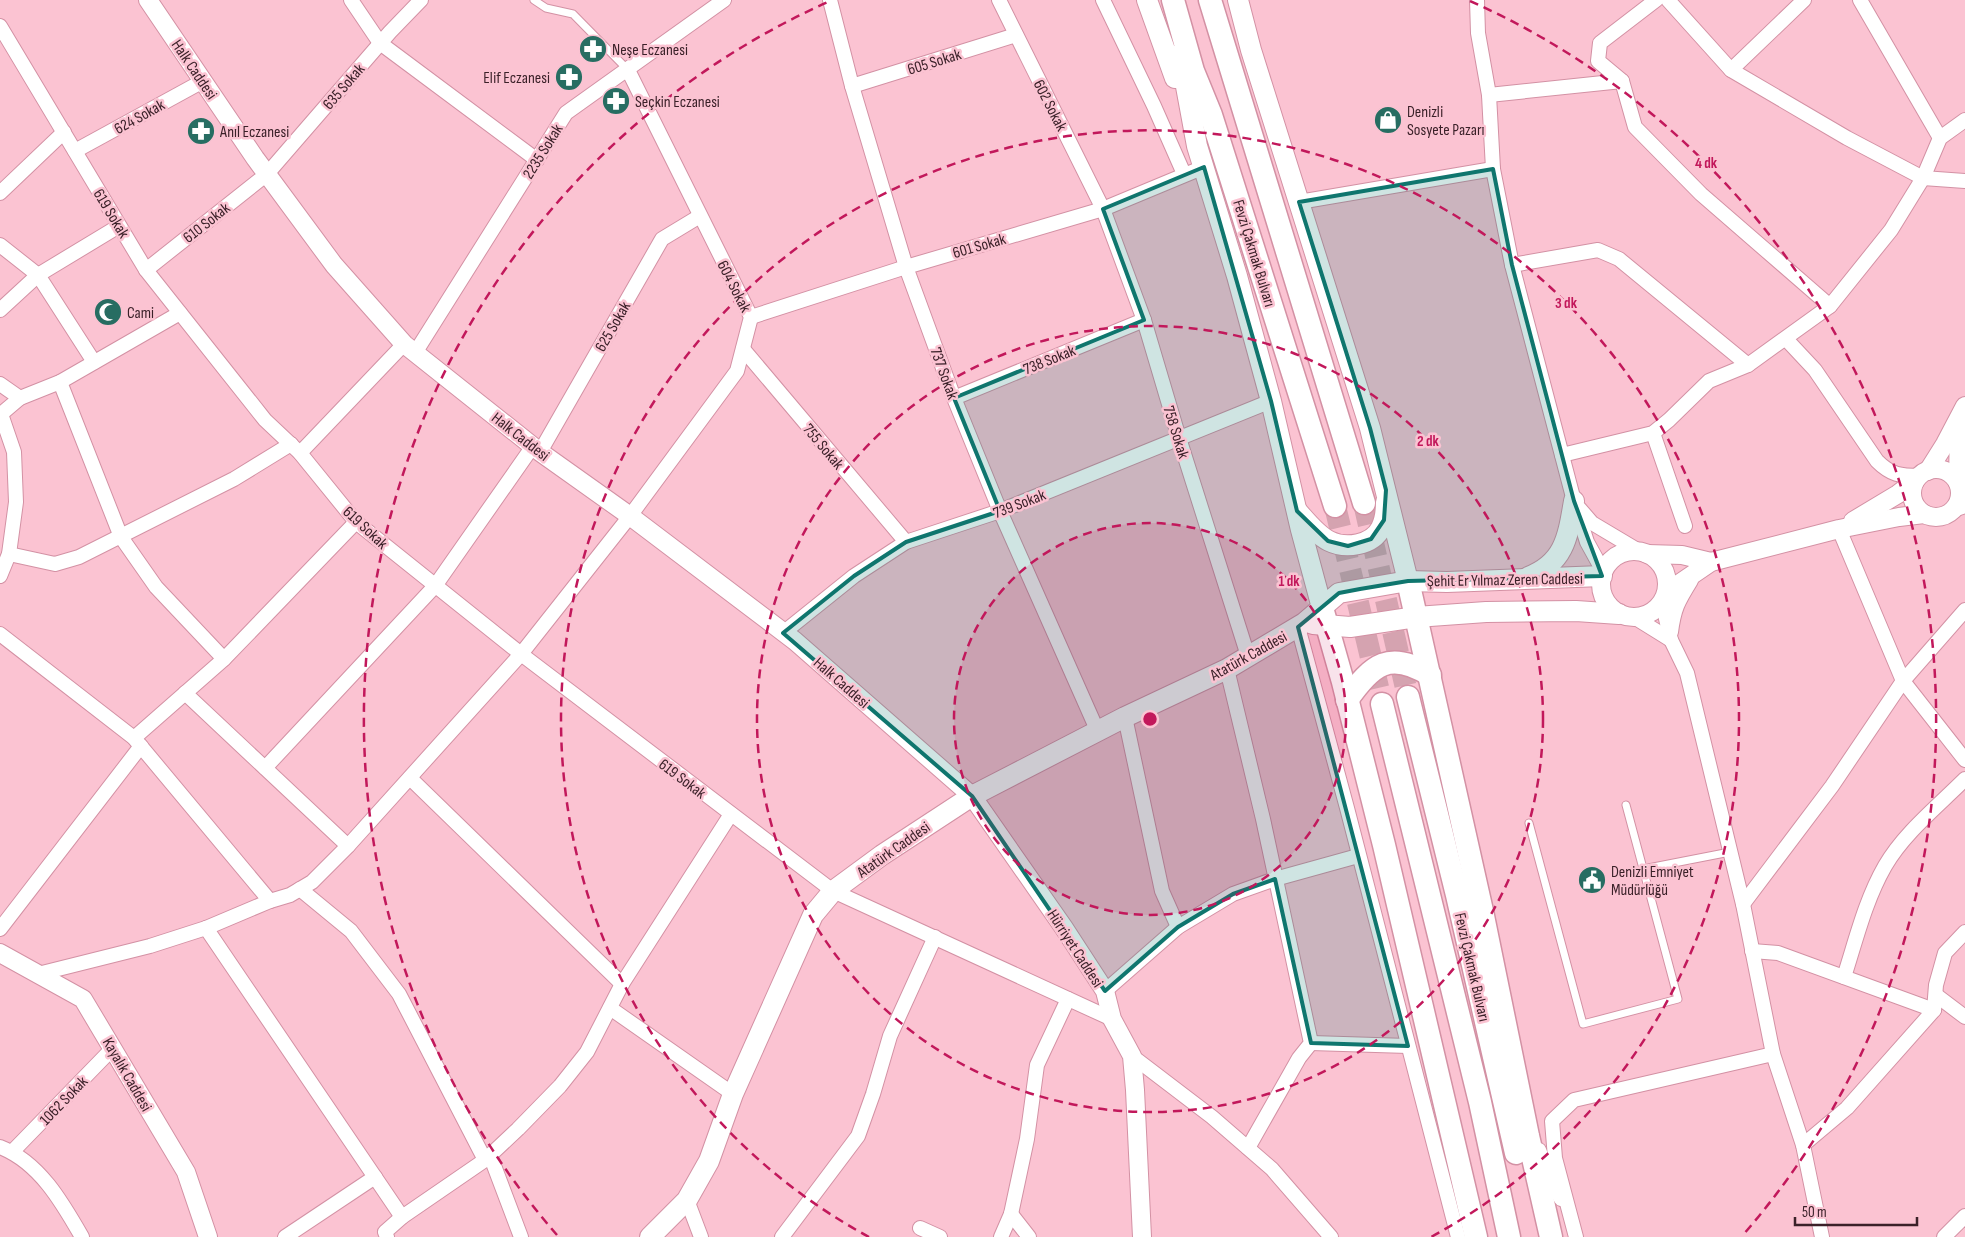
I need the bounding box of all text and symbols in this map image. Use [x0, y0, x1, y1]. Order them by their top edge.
pharmacy icon: Neşe Eczanesi [578, 34, 608, 64]
street label: Halk Caddesi [167, 36, 221, 103]
place label: Neşe Eczanesi [612, 41, 688, 60]
street label: 605 Sokak [905, 45, 964, 80]
street label: 635 Sokak [319, 60, 369, 114]
pharmacy icon: Elif Eczanesi [554, 62, 584, 92]
place label: Elif Eczanesi [483, 69, 550, 88]
street label: 602 Sokak [1029, 77, 1071, 135]
pharmacy icon: Seçkin Eczanesi [601, 86, 631, 116]
place label: Seçkin Eczanesi [635, 93, 720, 112]
street label: 624 Sokak [111, 96, 168, 139]
place label: Denizli Sosyete Pazarı [1407, 103, 1485, 140]
shop icon: Denizli Sosyete Pazarı [1373, 105, 1403, 135]
pharmacy icon: Anıl Eczanesi [186, 116, 216, 146]
street label: 2235 Sokak [519, 121, 567, 183]
place label: Anıl Eczanesi [219, 123, 289, 142]
text: 4 dk [1695, 154, 1718, 173]
street label: 619 Sokak [89, 186, 133, 242]
street label: Fevzi Çakmak Bulvarı [1228, 198, 1279, 309]
street label: 610 Sokak [180, 199, 234, 247]
street label: 601 Sokak [951, 230, 1008, 263]
street label: 604 Sokak [713, 258, 755, 316]
text: 3 dk [1555, 294, 1578, 313]
mosque icon: Cami [93, 297, 123, 327]
street label: 625 Sokak [591, 298, 635, 355]
place label: Cami [127, 304, 154, 323]
street label: 738 Sokak [1021, 341, 1078, 379]
street label: 737 Sokak [925, 345, 962, 402]
street label: 758 Sokak [1159, 404, 1193, 461]
street label: Halk Caddesi [487, 409, 553, 466]
street label: 755 Sokak [798, 420, 847, 474]
text: 2 dk [1417, 432, 1440, 451]
street label: 739 Sokak [991, 486, 1048, 523]
street label: 619 Sokak [339, 503, 391, 554]
street label: Şehit Er Yılmaz Zeren Caddesi [1427, 570, 1583, 591]
text: 1 dk [1278, 572, 1300, 591]
street label: Atatürk Caddesi [1206, 627, 1290, 686]
street label: Halk Caddesi [809, 654, 873, 713]
centre of rings [1141, 710, 1159, 728]
street label: 619 Sokak [655, 755, 709, 803]
street label: Atatürk Caddesi [853, 818, 934, 883]
place label: Denizli Emniyet Müdürlüğü [1611, 863, 1694, 900]
public building icon: Denizli Emniyet Müdürlüğü [1577, 865, 1607, 895]
street label: Hürriyet Caddesi [1043, 906, 1107, 991]
street label: Fevzi Çakmak Bulvarı [1450, 911, 1493, 1024]
street label: Kayalık Caddesi [98, 1034, 155, 1115]
street label: 1062 Sokak [36, 1073, 92, 1130]
scale bar [1795, 1194, 1918, 1226]
text: 50 m [1802, 1203, 1827, 1222]

